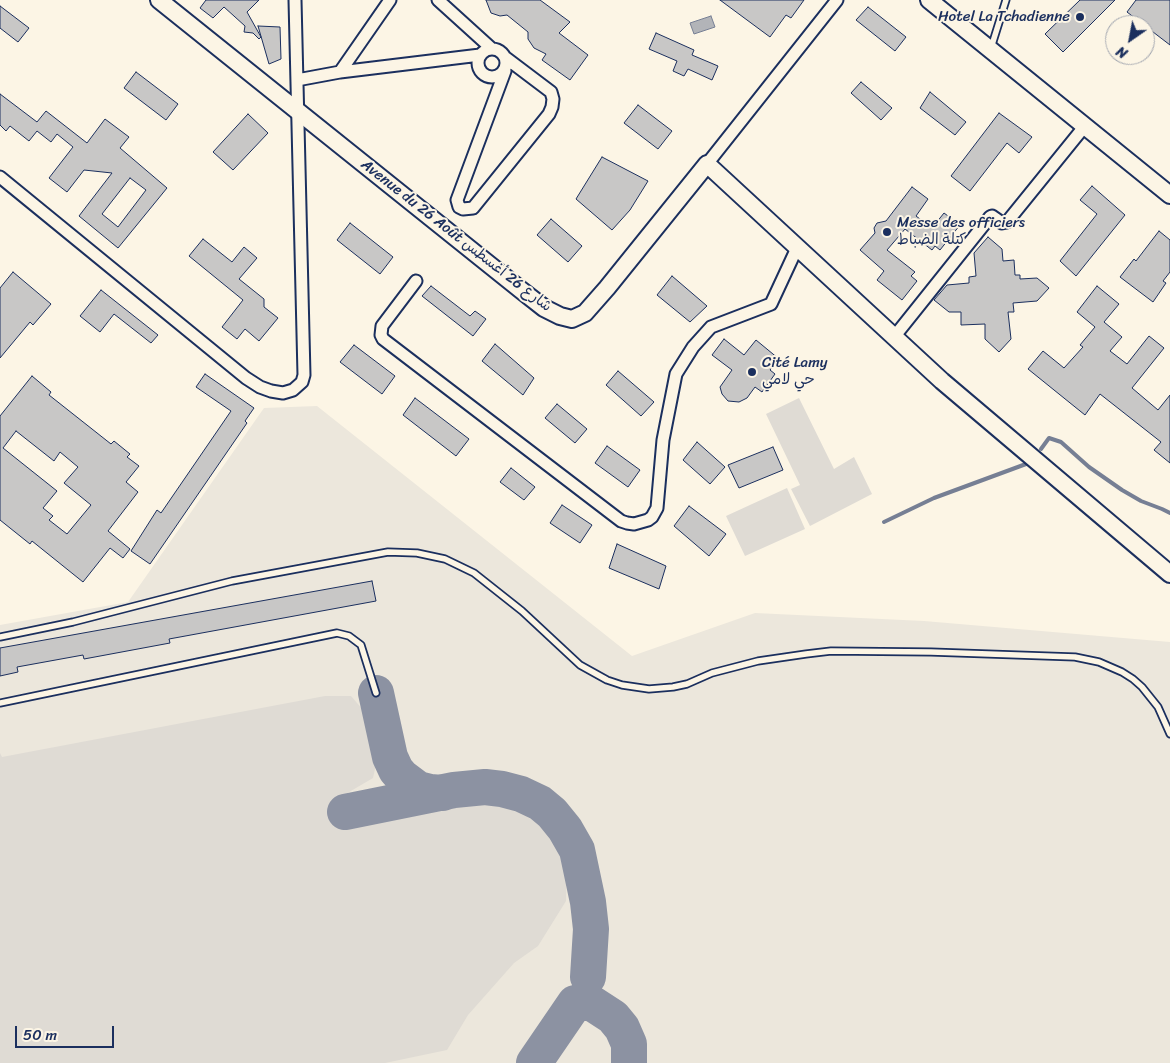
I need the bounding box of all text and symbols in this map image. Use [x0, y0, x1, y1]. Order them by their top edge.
place label: Hotel La Tchadienne [938, 8, 1070, 26]
marker: Hotel La Tchadienne [1074, 11, 1086, 23]
north arrow [1105, 15, 1155, 65]
text: N [1111, 39, 1133, 65]
street label: Avenue du 26 Août شارع 26 أغسطس [357, 156, 555, 316]
place label: Messe des officiers كتلة الضباط [897, 214, 1025, 249]
marker: Messe des officiers كتلة الضباط [881, 226, 893, 238]
place label: Cité Lamy حي لامي [762, 354, 827, 389]
marker: Cité Lamy حي لامي [746, 366, 758, 378]
scale bar [18, 1016, 116, 1048]
text: 50 m [23, 1022, 57, 1048]

